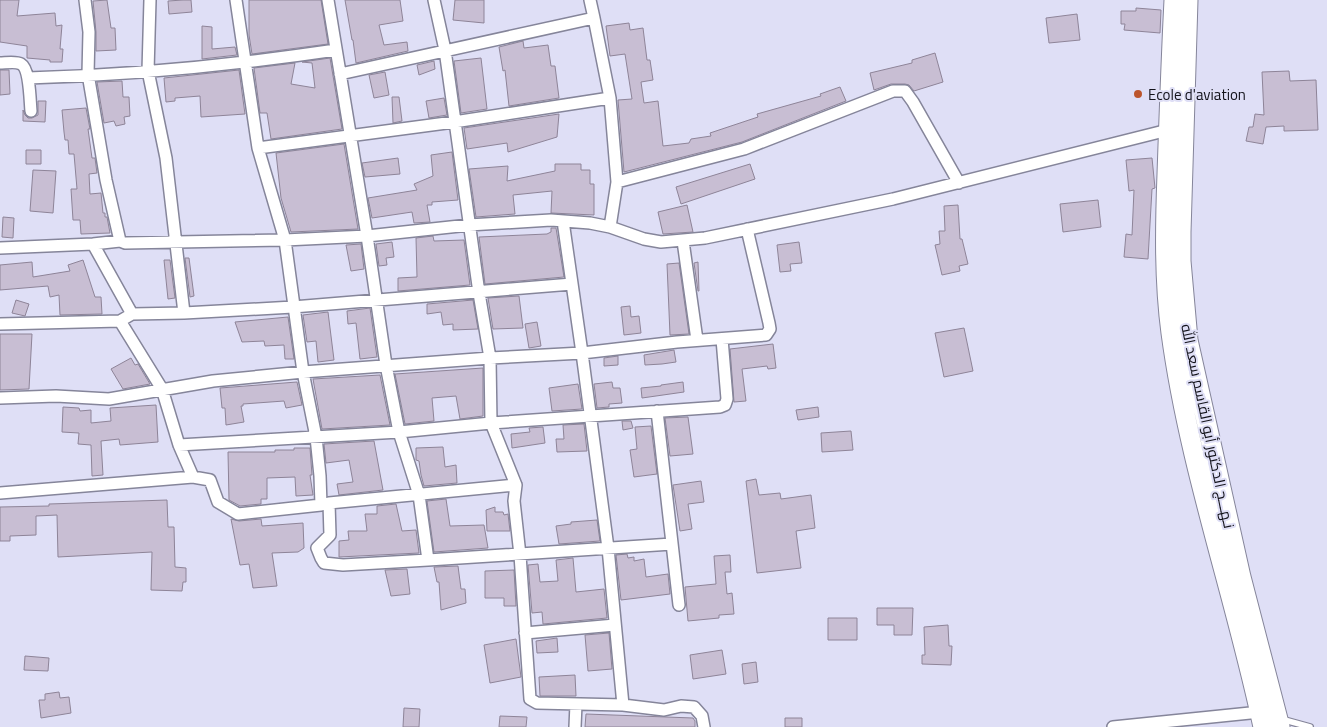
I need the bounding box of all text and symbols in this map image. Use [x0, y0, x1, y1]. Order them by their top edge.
place label: Ecole d'aviation [1148, 83, 1246, 106]
marker: Ecole d'aviation [1132, 88, 1144, 100]
street label: نـهـــج الدكتور أبو القاسم سعد الله [1175, 322, 1241, 530]

